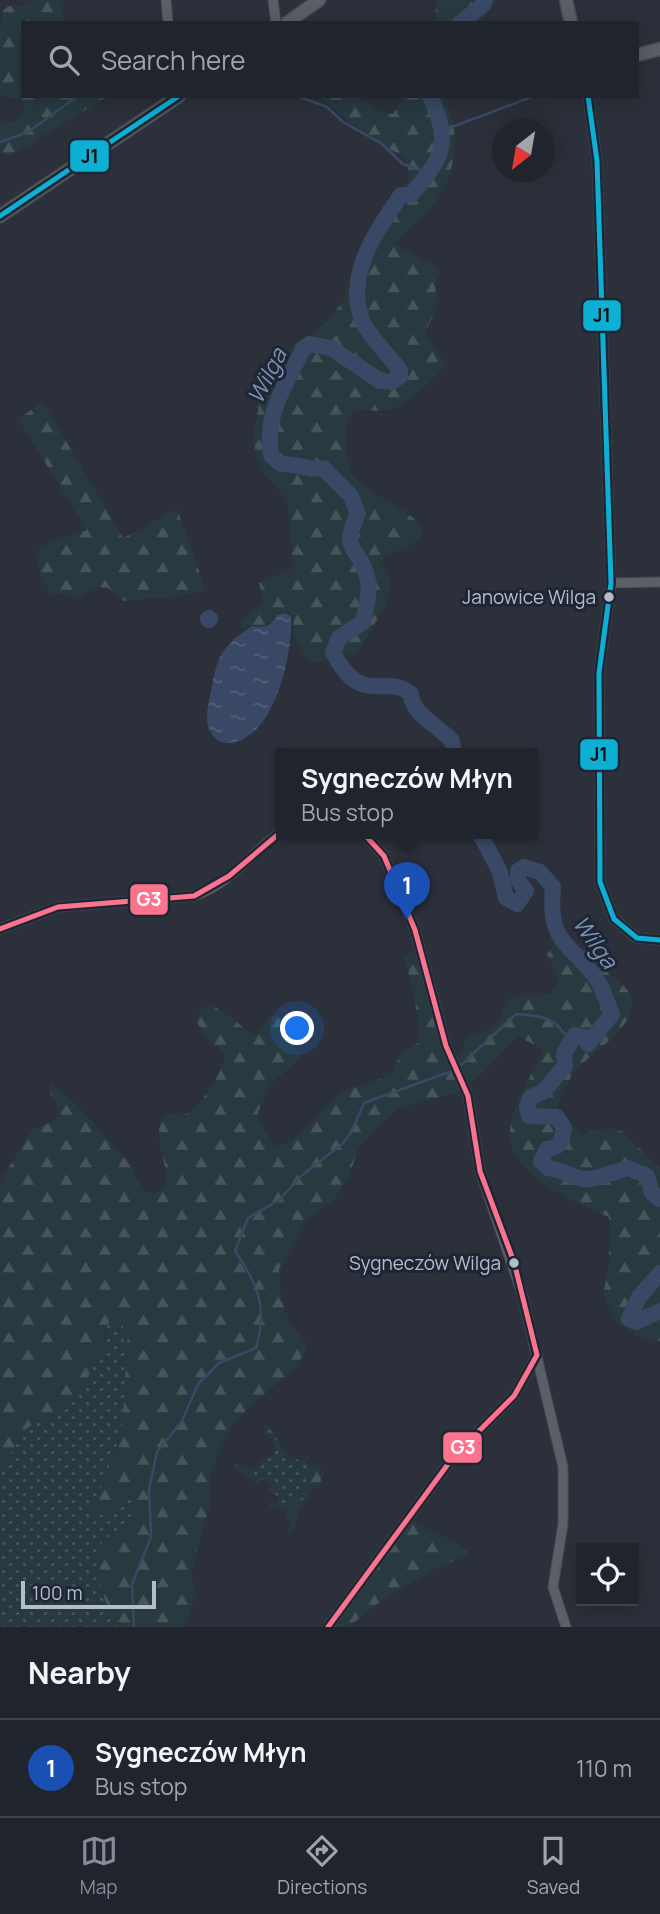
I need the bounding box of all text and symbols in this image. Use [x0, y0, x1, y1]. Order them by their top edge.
search box [21, 21, 639, 98]
icon: search [45, 41, 83, 79]
text: Search here [101, 42, 246, 78]
north arrow [492, 119, 555, 182]
line badge: J1 [69, 139, 110, 173]
text: J1 [81, 143, 99, 169]
line badge: J1 [582, 299, 622, 332]
text: J1 [593, 302, 611, 328]
water label: Wilga [239, 341, 294, 409]
place label: Janowice Wilga [462, 584, 596, 610]
marker: Janowice Wilga [602, 590, 616, 604]
line badge: J1 [579, 738, 619, 771]
text: J1 [590, 741, 608, 767]
popup [276, 748, 538, 839]
text: Sygneczów Młyn [301, 760, 513, 796]
text: Bus stop [301, 796, 394, 828]
pin: 1 [384, 862, 430, 920]
line badge: G3 [129, 883, 169, 916]
text: G3 [137, 886, 161, 912]
water label: Wilga [566, 908, 627, 975]
your location [280, 1011, 314, 1045]
place label: Sygneczów Wilga [349, 1250, 501, 1276]
marker: Sygneczów Wilga [507, 1256, 521, 1270]
line badge: G3 [442, 1431, 483, 1464]
text: G3 [451, 1434, 475, 1460]
map controls [576, 1543, 639, 1606]
button: locate [576, 1543, 639, 1606]
scale bar [21, 1578, 156, 1610]
text: 100 m [32, 1580, 83, 1606]
text: Nearby [28, 1652, 131, 1693]
text: Sygneczów Młyn [95, 1734, 306, 1770]
text: 1 [46, 1752, 56, 1784]
text: 110 m [576, 1752, 632, 1784]
text: Bus stop [95, 1770, 187, 1802]
tab: Map [80, 1832, 118, 1900]
tab: Directions [277, 1832, 367, 1900]
tab: Saved [527, 1832, 580, 1900]

